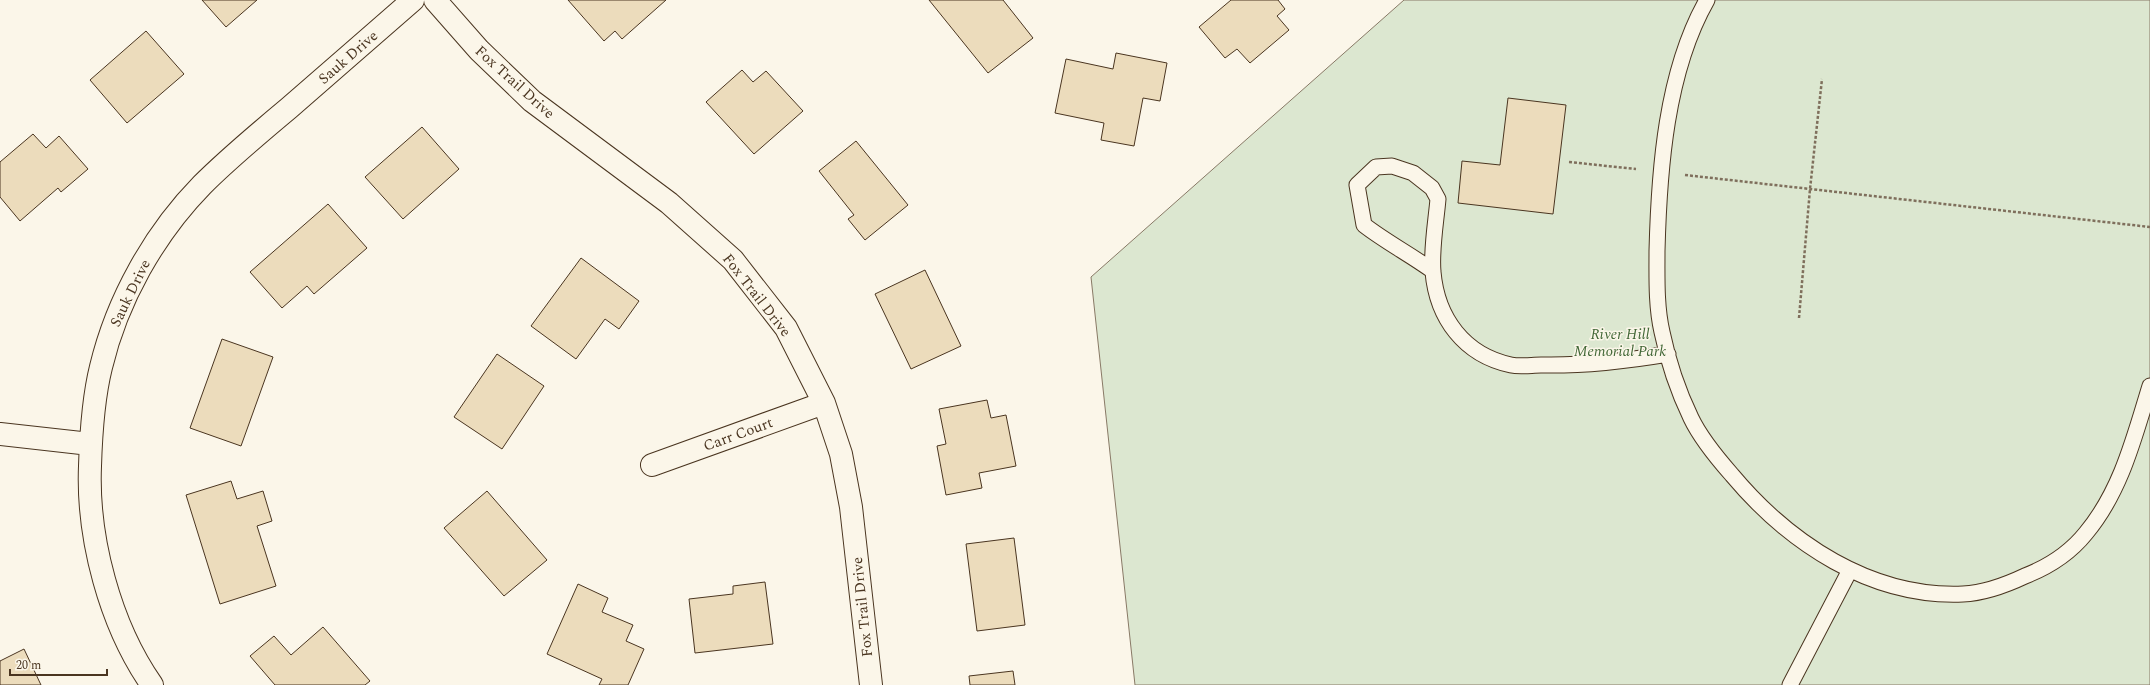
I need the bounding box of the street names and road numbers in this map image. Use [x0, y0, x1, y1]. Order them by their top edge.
street label: Sauk Drive [313, 25, 383, 90]
street label: Fox Trail Drive [470, 40, 560, 125]
street label: Fox Trail Drive [717, 249, 797, 342]
street label: Sauk Drive [104, 255, 157, 331]
street label: Carr Court [700, 411, 776, 458]
street label: Fox Trail Drive [846, 556, 879, 658]

